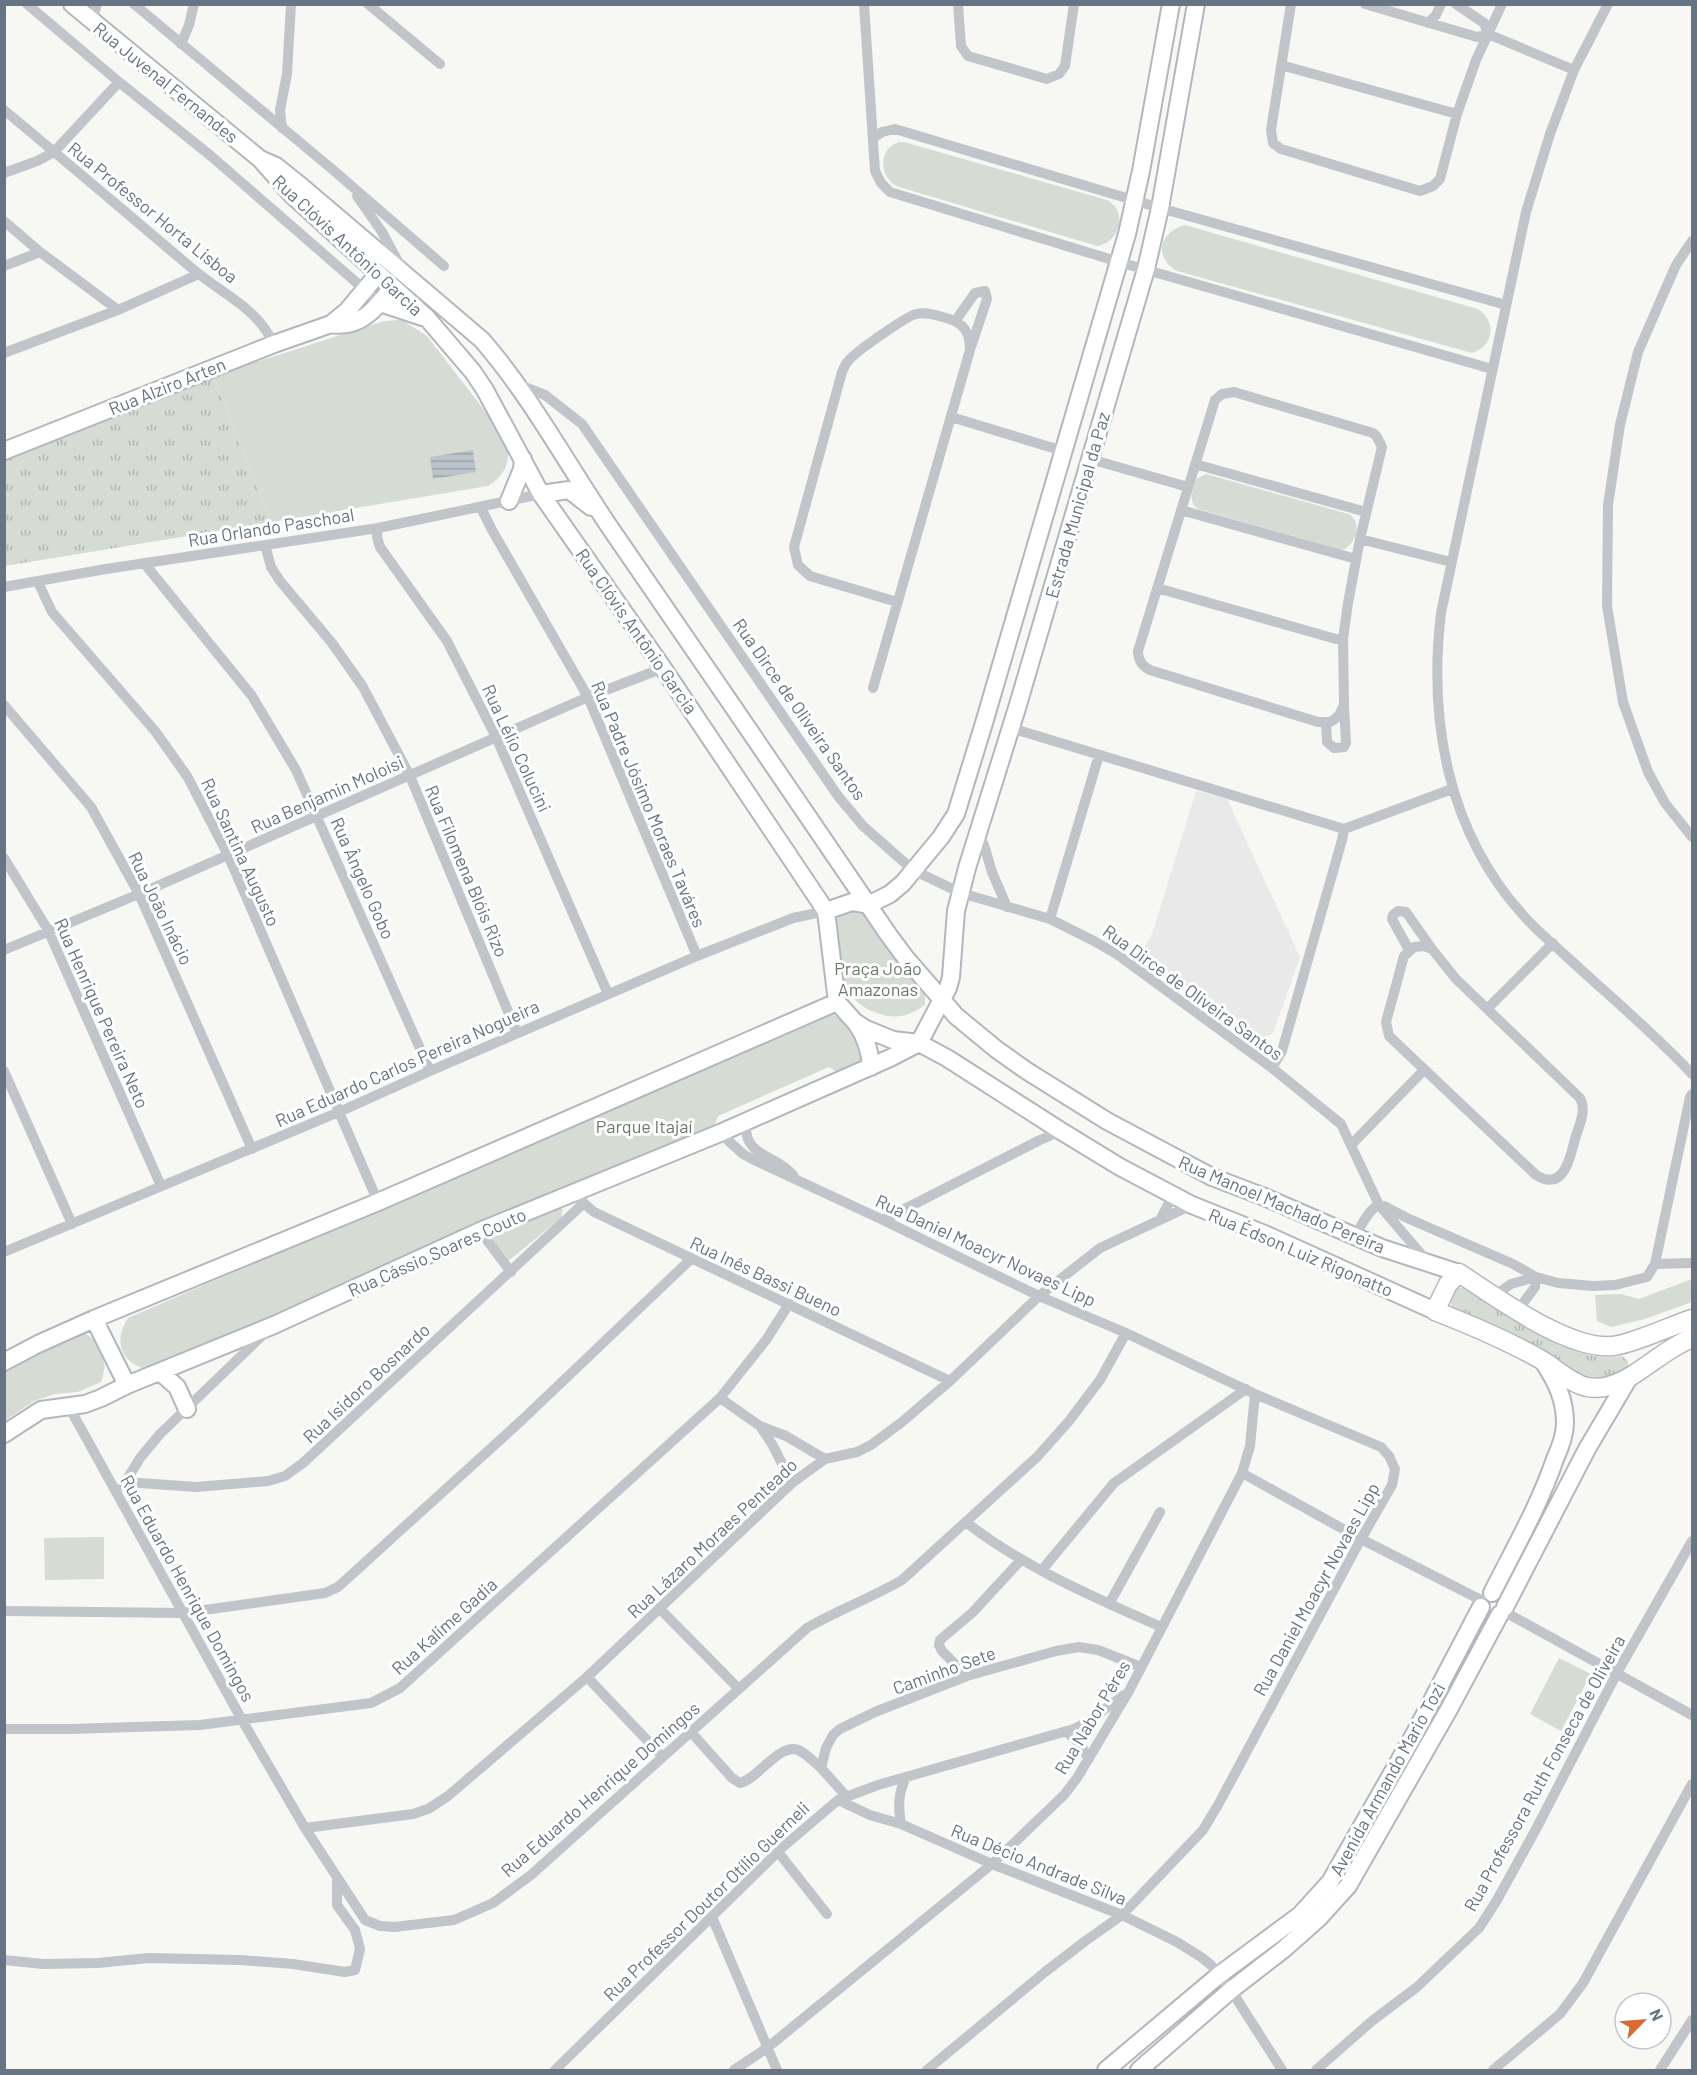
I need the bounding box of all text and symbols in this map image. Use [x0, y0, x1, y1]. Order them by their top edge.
street label: Rua Juvenal Fernandes [89, 17, 243, 147]
street label: Rua Professor Horta Lisboa [64, 137, 242, 287]
street label: Rua Clóvis Antônio Garcia [268, 170, 428, 320]
street label: Rua Alziro Arten [105, 353, 229, 419]
street label: Estrada Municipal da Paz [1040, 409, 1114, 601]
street label: Rua Orlando Paschoal [186, 503, 356, 551]
street label: Rua Clóvis Antônio Garcia [571, 544, 703, 718]
street label: Rua Dirce de Oliveira Santos [729, 614, 871, 804]
street label: Rua Padre Jósimo Moraes Taváres [587, 678, 711, 930]
street label: Rua Lélio Colucini [478, 681, 556, 815]
street label: Rua Benjamin Moloisi [247, 750, 407, 838]
street label: Rua Santina Augusto [197, 774, 285, 930]
street label: Rua Filomena Blóis Rizo [421, 782, 513, 960]
street label: Rua Ângelo Gobo [326, 814, 400, 942]
street label: Rua João Inácio [124, 848, 198, 968]
street label: Rua Henrique Pereira Neto [50, 914, 154, 1112]
street label: Rua Dirce de Oliveira Santos [1099, 919, 1287, 1065]
park label: Praça João Amazonas [834, 957, 922, 1000]
street label: Rua Eduardo Carlos Pereira Nogueira [272, 995, 542, 1131]
park label: Parque Itajaí [596, 1115, 693, 1137]
street label: Rua Manoel Machado Pereira [1175, 1150, 1389, 1258]
street label: Rua Daniel Moacyr Novaes Lipp [872, 1189, 1100, 1311]
street label: Rua Cássio Soares Couto [345, 1203, 529, 1301]
street label: Rua Édson Luiz Rigonatto [1205, 1203, 1397, 1301]
street label: Rua Inês Bassi Bueno [687, 1231, 845, 1321]
street label: Rua Isidoro Bosnardo [298, 1318, 434, 1448]
street label: Rua Lázaro Moraes Penteado [622, 1453, 802, 1623]
street label: Rua Eduardo Henrique Domingos [116, 1471, 260, 1705]
street label: Rua Daniel Moacyr Novaes Lipp [1248, 1479, 1384, 1699]
street label: Rua Kalime Gadia [387, 1573, 501, 1679]
street label: Rua Professora Ruth Fonseca de Oliveira [1459, 1631, 1629, 1915]
street label: Caminho Sete [889, 1641, 999, 1699]
street label: Rua Nabor Péres [1049, 1656, 1135, 1778]
street label: Avenida Armando Mario Tozi [1325, 1679, 1449, 1879]
street label: Rua Eduardo Henrique Domingos [496, 1697, 704, 1881]
street label: Rua Professor Doutor Otílio Guerneli [599, 1797, 813, 2005]
street label: Rua Décio Andrade Silva [948, 1819, 1130, 1909]
north arrow [1613, 1991, 1673, 2051]
text: N [1646, 2006, 1668, 2023]

